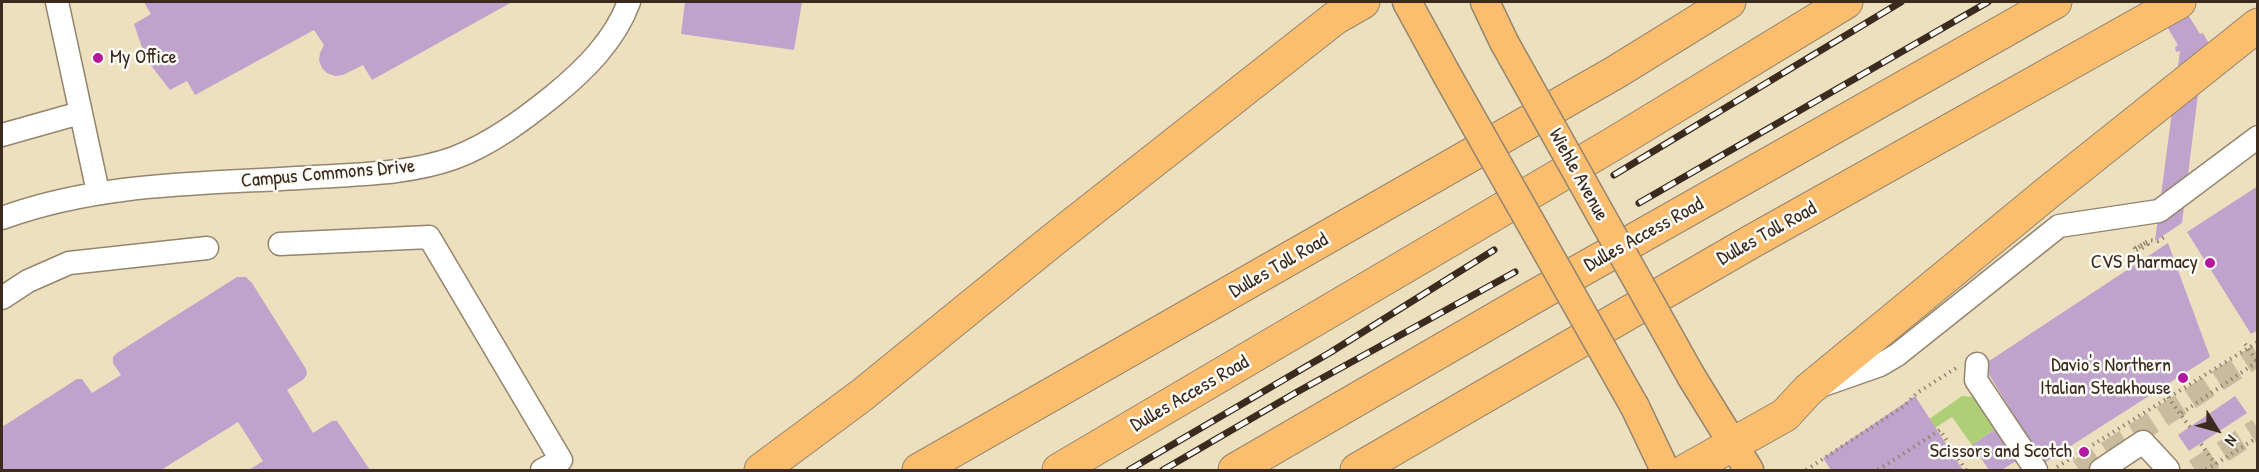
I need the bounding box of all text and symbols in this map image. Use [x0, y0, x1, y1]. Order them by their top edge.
place label: My Office [110, 46, 177, 70]
marker: My Office [91, 51, 105, 65]
street label: Wiehle Avenue [1543, 125, 1613, 225]
street label: Campus Commons Drive [240, 154, 416, 194]
street label: Dulles Access Road [1580, 192, 1708, 278]
street label: Dulles Toll Road [1713, 197, 1821, 271]
street label: Dulles Toll Road [1225, 228, 1333, 304]
place label: CVS Pharmacy [2091, 251, 2198, 275]
marker: CVS Pharmacy [2203, 256, 2217, 270]
street label: Dulles Access Road [1127, 351, 1253, 437]
place label: Davio's Northern Italian Steakhouse [2040, 354, 2171, 401]
marker: Davio's Northern Italian Steakhouse [2176, 371, 2190, 385]
north arrow [2187, 400, 2247, 460]
text: N [2220, 431, 2243, 451]
place label: Scissors and Scotch [1930, 440, 2072, 464]
marker: Scissors and Scotch [2077, 445, 2091, 459]

